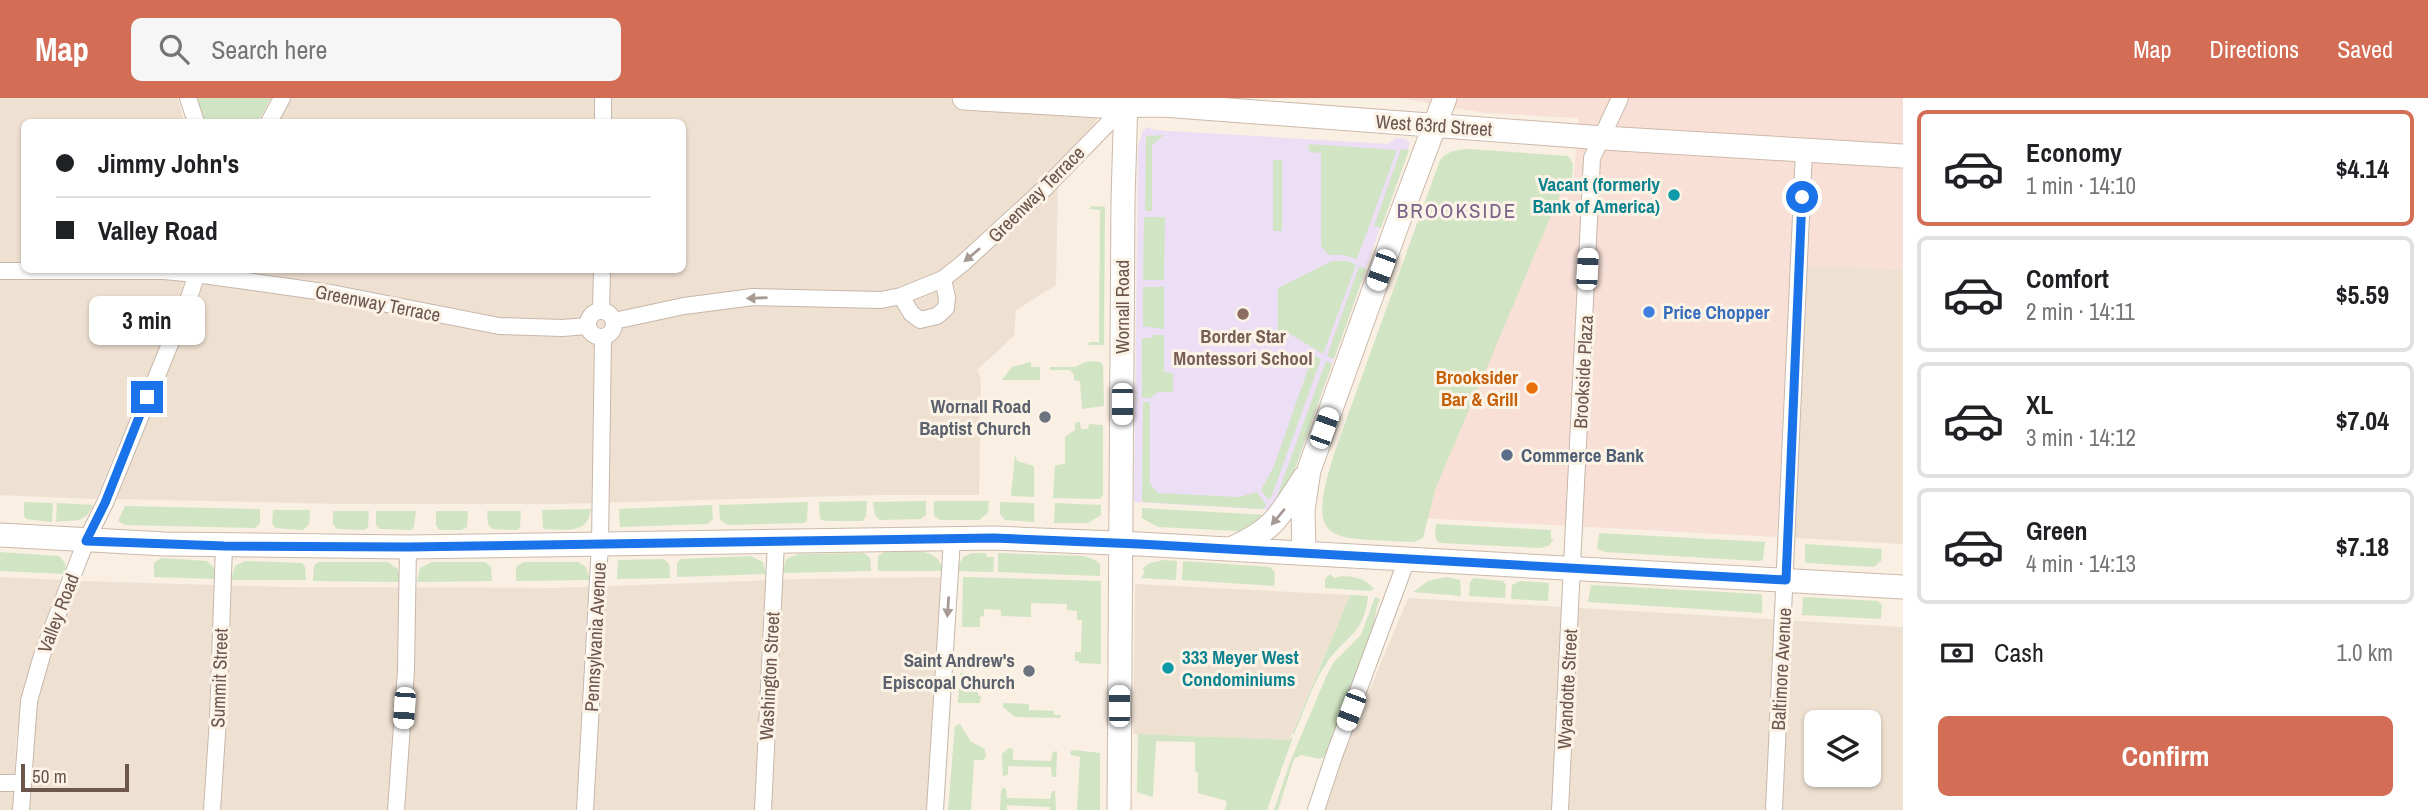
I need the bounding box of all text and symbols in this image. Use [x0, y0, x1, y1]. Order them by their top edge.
search box [131, 18, 621, 81]
text: Map [35, 27, 89, 71]
icon: search [155, 30, 193, 68]
text: Search here [211, 32, 327, 67]
text: Map [2133, 33, 2171, 65]
text: Directions [2209, 33, 2299, 65]
text: Saved [2337, 33, 2393, 65]
street label: West 63rd Street [1375, 108, 1494, 142]
text: Economy [2026, 135, 2122, 170]
icon: car [1942, 137, 2005, 200]
street label: Greenway Terrace [982, 140, 1090, 248]
text: Jimmy John's [98, 146, 239, 181]
text: $4.14 [2336, 151, 2389, 186]
text: 1 min · 14:10 [2026, 170, 2136, 201]
place label: Vacant (formerly Bank of America) [1532, 171, 1660, 219]
route start [1786, 181, 1818, 213]
marker: Vacant (formerly Bank of America) [1666, 187, 1682, 203]
district label: BROOKSIDE [1397, 196, 1517, 225]
text: Valley Road [98, 213, 218, 248]
one-way arrow [963, 247, 981, 263]
car [1364, 247, 1399, 293]
car [1576, 247, 1599, 291]
street label: Wornall Road [1109, 260, 1135, 354]
text: Comfort [2026, 261, 2109, 296]
icon: car [1942, 263, 2005, 326]
text: $5.59 [2336, 277, 2389, 312]
street label: Greenway Terrace [313, 278, 443, 328]
one-way arrow [745, 292, 767, 303]
callout: 3 min [89, 296, 205, 344]
text: 2 min · 14:11 [2026, 296, 2135, 327]
place label: Price Chopper [1663, 299, 1770, 325]
marker: Price Chopper [1641, 304, 1657, 320]
text: 3 min [122, 305, 172, 336]
marker: Border Star Montessori School [1235, 306, 1251, 322]
street label: Brookside Plaza [1567, 314, 1599, 429]
place label: Border Star Montessori School [1173, 323, 1313, 371]
place label: Brooksider Bar & Grill [1436, 364, 1518, 412]
marker: Brooksider Bar & Grill [1524, 380, 1540, 396]
route end [131, 381, 163, 413]
car [1112, 383, 1133, 425]
text: XL [2026, 387, 2053, 422]
icon: car [1942, 389, 2005, 452]
place label: Wornall Road Baptist Church [919, 393, 1031, 441]
text: $7.04 [2336, 403, 2389, 438]
car [1307, 405, 1342, 451]
marker: Wornall Road Baptist Church [1037, 409, 1053, 425]
text: 3 min · 14:12 [2026, 422, 2136, 453]
place label: Commerce Bank [1521, 442, 1644, 468]
marker: Commerce Bank [1499, 447, 1515, 463]
one-way arrow [1270, 508, 1285, 526]
text: Green [2026, 513, 2088, 548]
icon: car [1942, 515, 2005, 578]
text: $7.18 [2336, 529, 2389, 564]
text: 4 min · 14:13 [2026, 548, 2136, 579]
street label: Pennsylvania Avenue [578, 562, 612, 712]
street label: Valley Road [31, 570, 85, 656]
one-way arrow [942, 596, 953, 618]
street label: Baltimore Avenue [1765, 607, 1797, 731]
street label: Washington Street [753, 611, 785, 741]
street label: Summit Street [204, 627, 234, 728]
street label: Wyandotte Street [1551, 628, 1583, 750]
icon: cash [1938, 634, 1976, 672]
text: Cash [1994, 635, 2044, 670]
text: 1.0 km [2336, 637, 2393, 668]
place label: 333 Meyer West Condominiums [1182, 644, 1299, 692]
place label: Saint Andrew's Episcopal Church [883, 647, 1015, 695]
marker: 333 Meyer West Condominiums [1160, 660, 1176, 676]
marker: Saint Andrew's Episcopal Church [1021, 663, 1037, 679]
car [1109, 685, 1130, 727]
car [393, 686, 416, 730]
car [1334, 687, 1369, 733]
map controls [1804, 710, 1881, 787]
button: layers [1804, 710, 1881, 787]
button: Confirm [1938, 716, 2393, 796]
scale bar [21, 761, 130, 793]
text: 50 m [32, 763, 67, 789]

